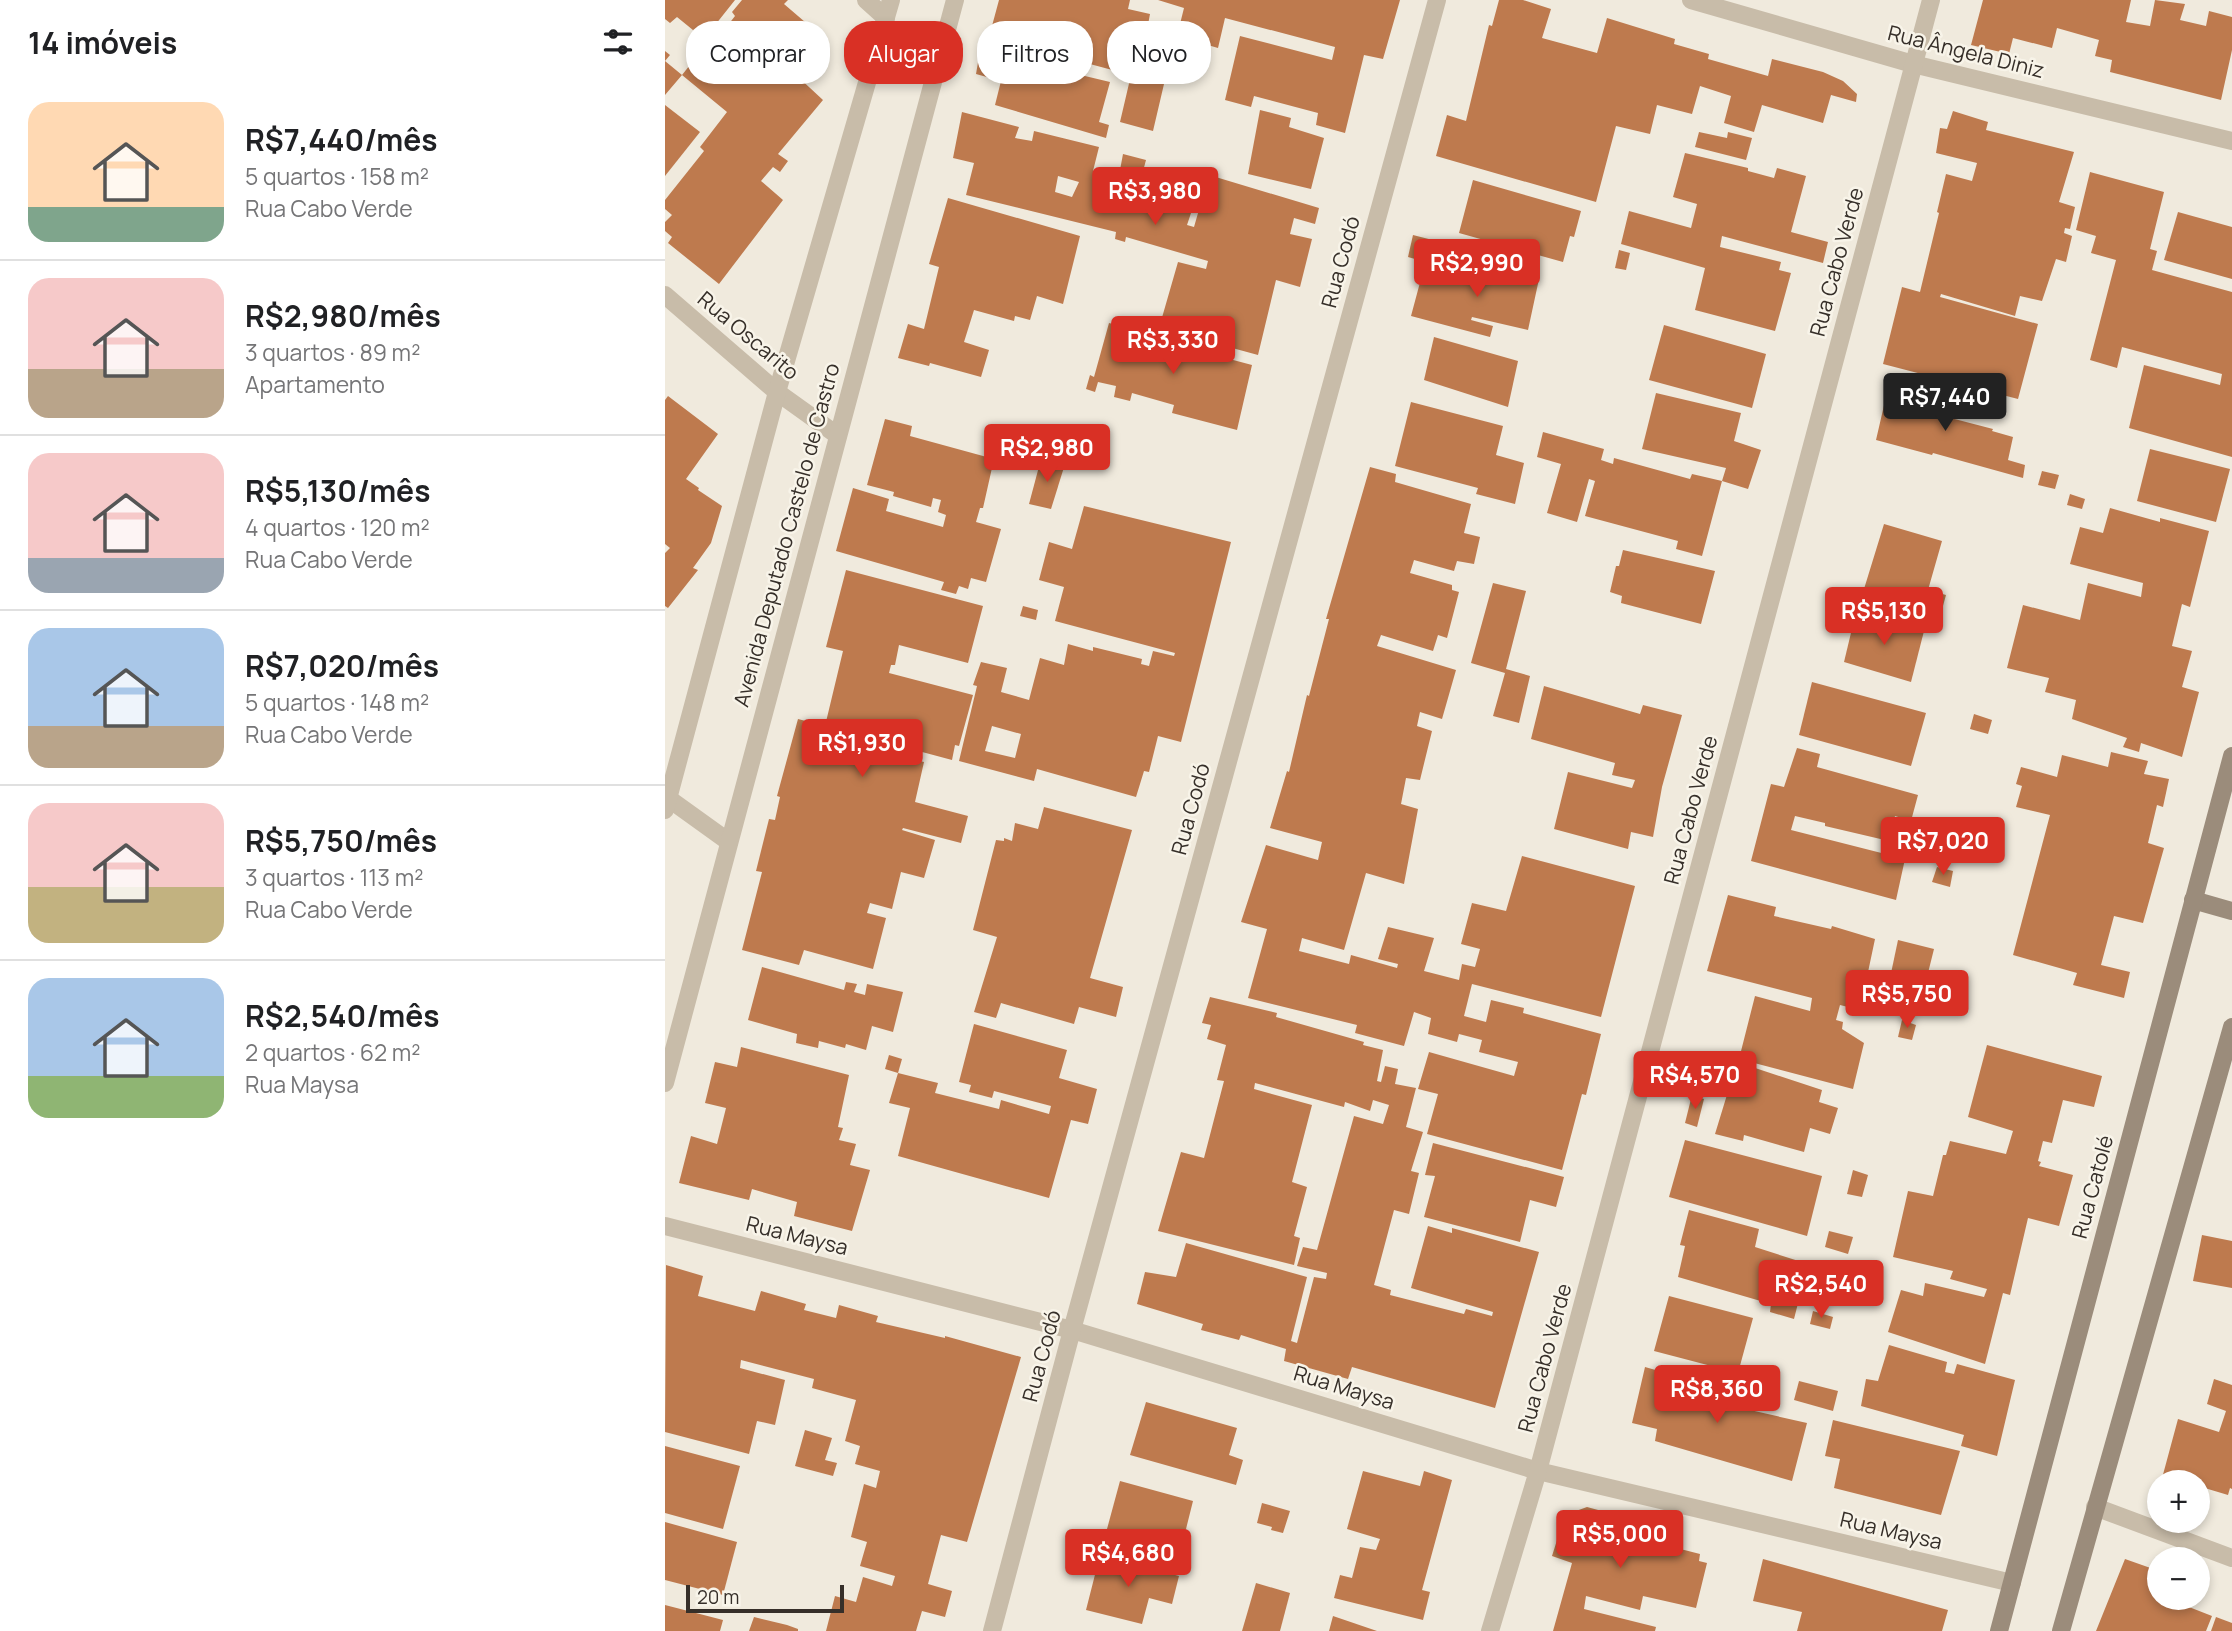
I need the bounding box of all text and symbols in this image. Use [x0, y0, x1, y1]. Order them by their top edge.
street label: Rua Ângela Diniz [1885, 18, 2047, 84]
chip: Comprar [686, 21, 830, 84]
chip: Alugar [844, 21, 963, 84]
chip: Filtros [977, 21, 1093, 84]
chip: Novo [1107, 21, 1211, 84]
text: 14 imóveis [28, 22, 177, 63]
icon: filters [599, 23, 637, 61]
text: R$7,440/mês [245, 119, 438, 160]
icon: home [84, 130, 168, 214]
text: 5 quartos · 158 m² [245, 160, 429, 192]
pin: R$3,980 [1090, 168, 1220, 227]
text: R$3,980 [1108, 174, 1202, 206]
street label: Rua Cabo Verde [1803, 184, 1869, 339]
text: Rua Cabo Verde [245, 192, 413, 224]
street label: Rua Codó [1314, 213, 1366, 311]
pin: R$2,990 [1412, 240, 1542, 299]
text: R$2,990 [1430, 246, 1524, 278]
street label: Rua Oscarito [692, 285, 805, 386]
text: R$2,980/mês [245, 295, 441, 336]
icon: home [84, 306, 168, 390]
pin: R$3,330 [1108, 316, 1238, 376]
text: R$3,330 [1127, 323, 1219, 355]
text: 3 quartos · 89 m² [245, 336, 420, 368]
street label: Avenida Deputado Castelo de Castro [727, 360, 845, 710]
text: Apartamento [245, 368, 385, 400]
pin: R$7,440 [1880, 374, 2010, 433]
text: R$7,440 [1899, 380, 1991, 412]
pin: R$2,980 [982, 424, 1112, 484]
text: R$2,980 [1000, 431, 1094, 463]
text: R$5,130/mês [245, 470, 430, 511]
icon: home [84, 481, 168, 565]
text: 4 quartos · 120 m² [245, 511, 430, 543]
text: Rua Cabo Verde [245, 543, 413, 575]
pin: R$5,130 [1819, 588, 1949, 647]
text: R$5,130 [1841, 594, 1927, 626]
text: R$7,020/mês [245, 645, 439, 686]
icon: home [84, 656, 168, 740]
text: 5 quartos · 148 m² [245, 686, 429, 718]
text: Rua Cabo Verde [245, 718, 413, 750]
pin: R$1,930 [797, 720, 927, 779]
text: R$1,930 [818, 726, 906, 758]
street label: Rua Cabo Verde [1657, 732, 1723, 887]
street label: Rua Codó [1164, 760, 1216, 858]
pin: R$7,020 [1878, 818, 2008, 877]
text: R$5,750/mês [245, 820, 437, 861]
text: R$7,020 [1897, 824, 1989, 856]
icon: home [84, 831, 168, 915]
text: 3 quartos · 113 m² [245, 861, 423, 893]
text: Rua Cabo Verde [245, 893, 413, 925]
pin: R$5,750 [1842, 970, 1972, 1030]
text: R$5,750 [1862, 977, 1952, 1009]
text: R$2,540/mês [245, 995, 440, 1036]
icon: home [84, 1006, 168, 1090]
text: 2 quartos · 62 m² [245, 1036, 420, 1068]
pin: R$4,570 [1630, 1052, 1760, 1111]
text: R$4,570 [1649, 1058, 1741, 1090]
text: Rua Maysa [245, 1068, 359, 1100]
street label: Rua Catolé [2065, 1132, 2119, 1241]
street label: Rua Maysa [743, 1209, 851, 1261]
pin: R$2,540 [1756, 1260, 1886, 1320]
text: R$2,540 [1775, 1267, 1867, 1299]
street label: Rua Cabo Verde [1511, 1280, 1577, 1435]
street label: Rua Codó [1015, 1307, 1067, 1405]
street label: Rua Maysa [1290, 1358, 1398, 1416]
pin: R$8,360 [1652, 1366, 1782, 1425]
text: R$8,360 [1670, 1372, 1764, 1404]
map controls [2147, 1470, 2210, 1610]
button: + [2147, 1470, 2210, 1533]
street label: Rua Maysa [1837, 1505, 1945, 1555]
pin: R$5,000 [1555, 1510, 1685, 1570]
text: R$5,000 [1572, 1517, 1668, 1549]
pin: R$4,680 [1063, 1530, 1193, 1589]
text: R$4,680 [1081, 1536, 1175, 1568]
button: − [2147, 1547, 2210, 1610]
scale bar [686, 1582, 843, 1614]
text: 20 m [697, 1584, 739, 1610]

